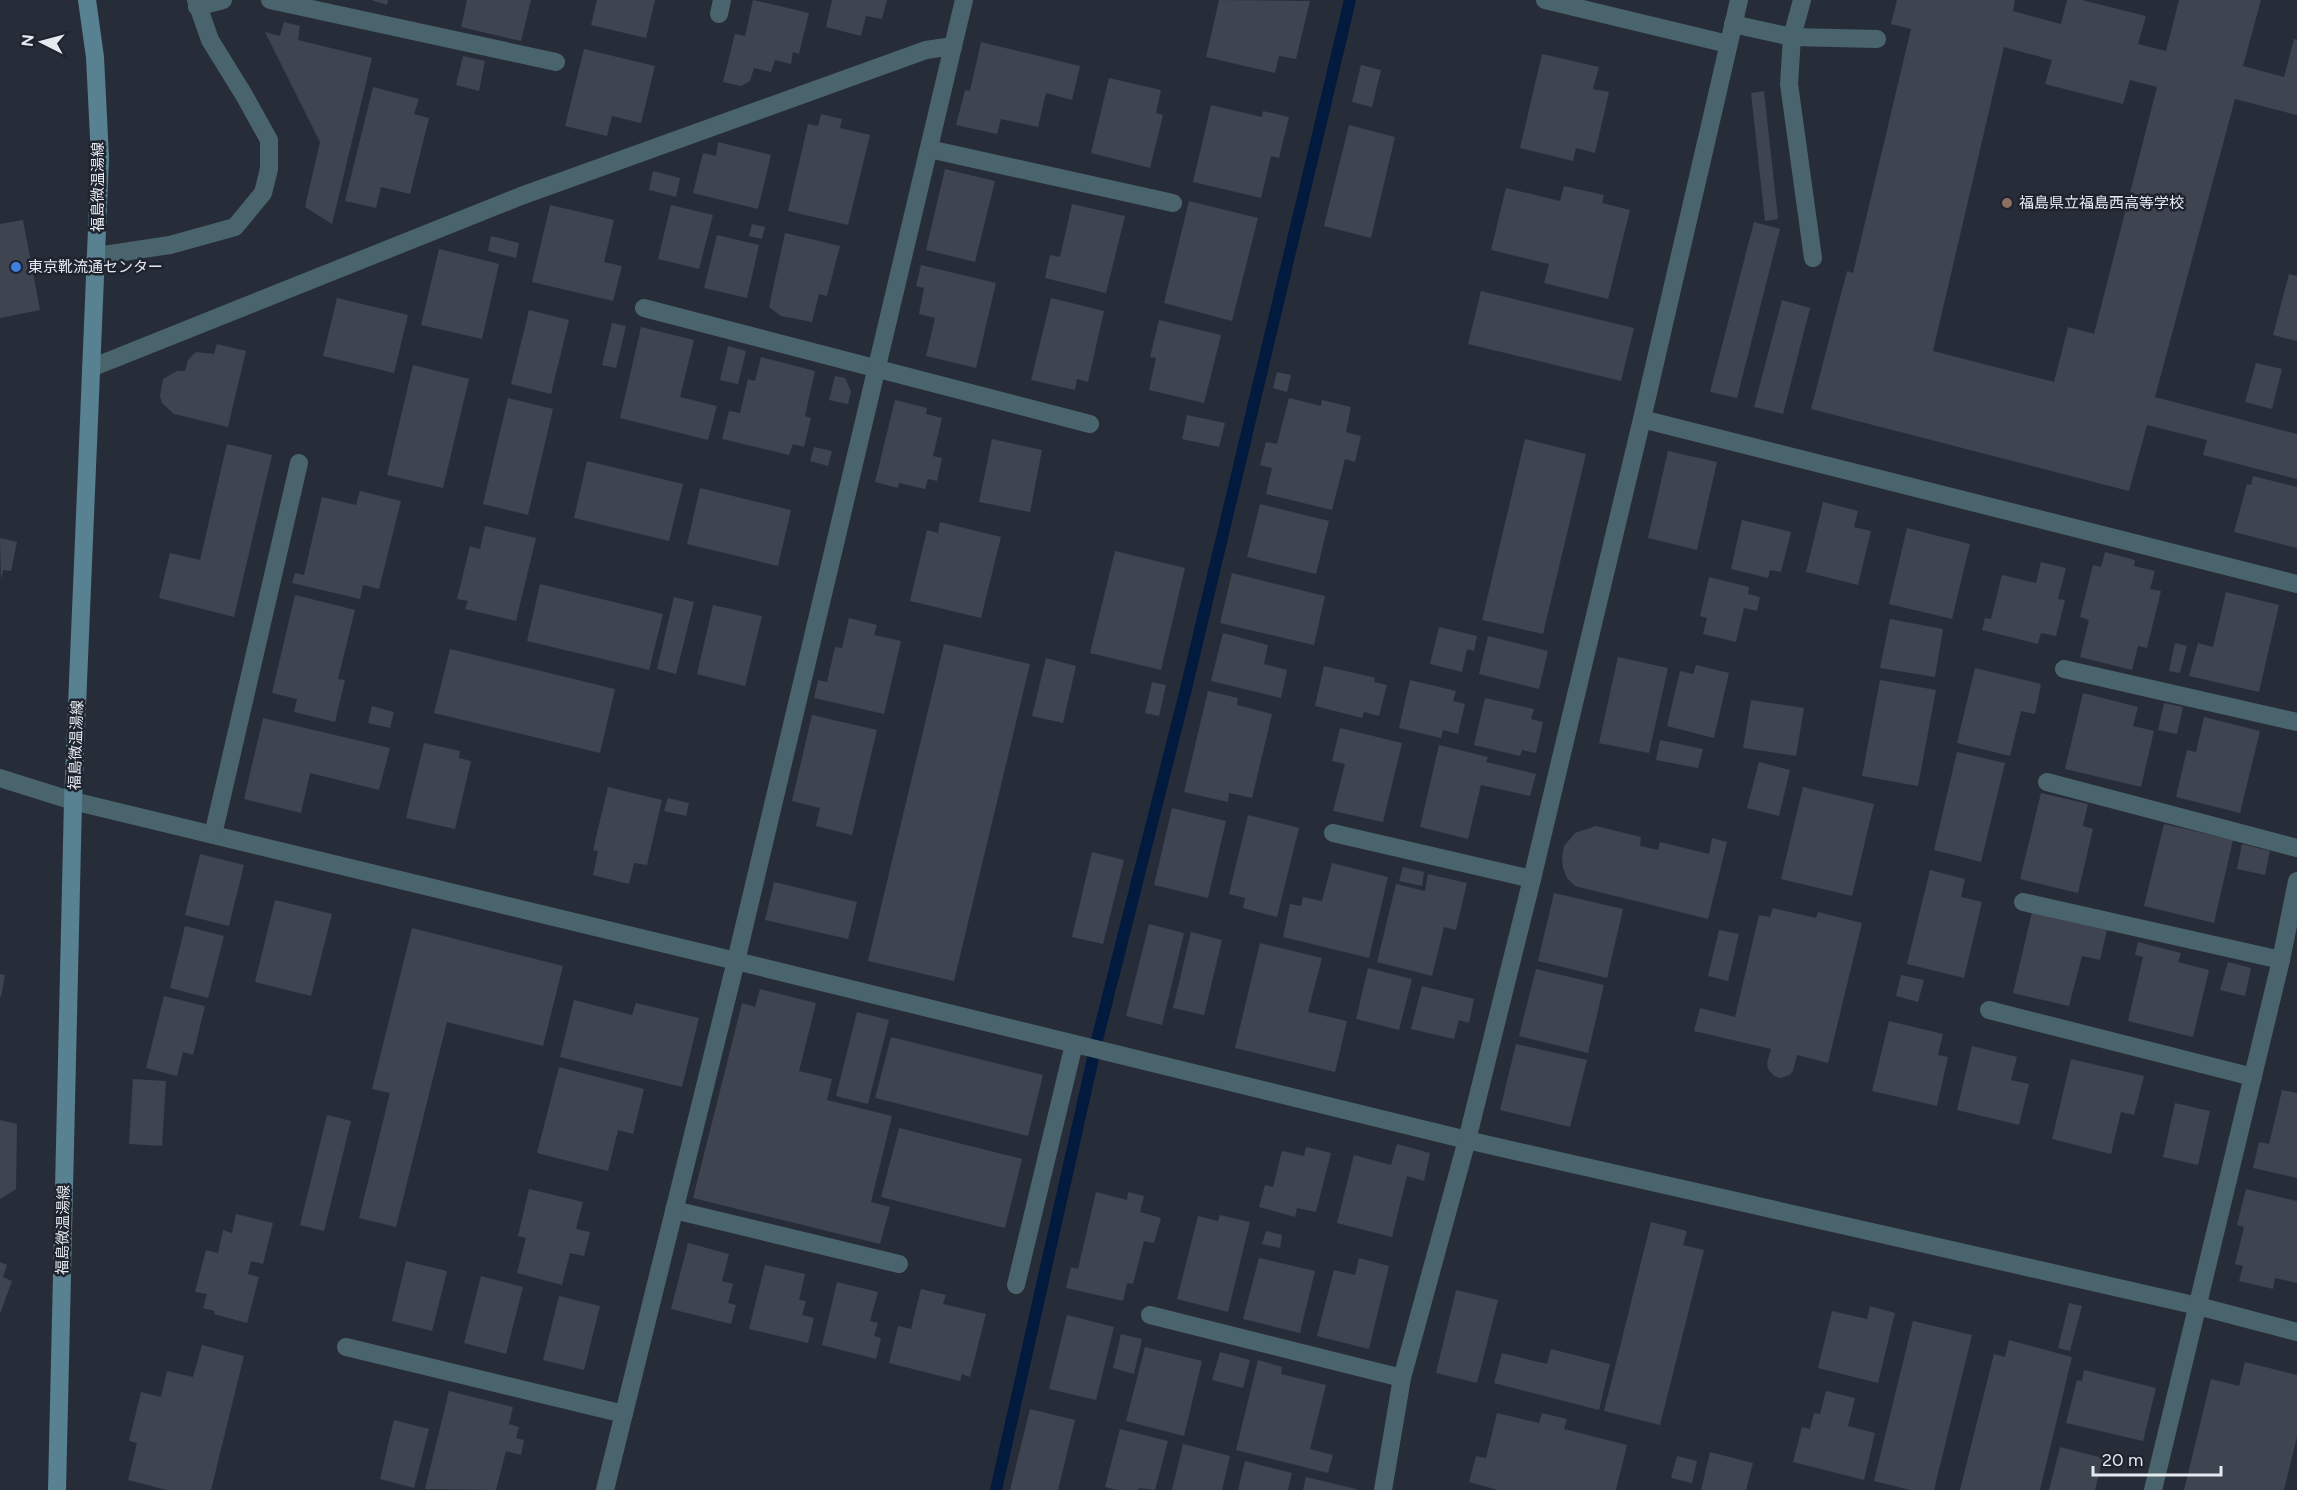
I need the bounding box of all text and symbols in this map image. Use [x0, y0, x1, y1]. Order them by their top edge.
north arrow [12, 12, 72, 72]
text: N [17, 33, 38, 48]
street label: 福島微温湯線 [89, 142, 107, 232]
place label: 福島県立福島西高等学校 [2019, 194, 2184, 212]
marker: 福島県立福島西高等学校 [2000, 196, 2014, 210]
place label: 東京靴流通センター [28, 258, 163, 276]
marker: 東京靴流通センター [9, 260, 23, 274]
street label: 福島微温湯線 [65, 700, 87, 790]
street label: 福島微温湯線 [53, 1185, 73, 1275]
scale bar [2093, 1439, 2220, 1477]
text: 20 m [2102, 1449, 2143, 1471]

